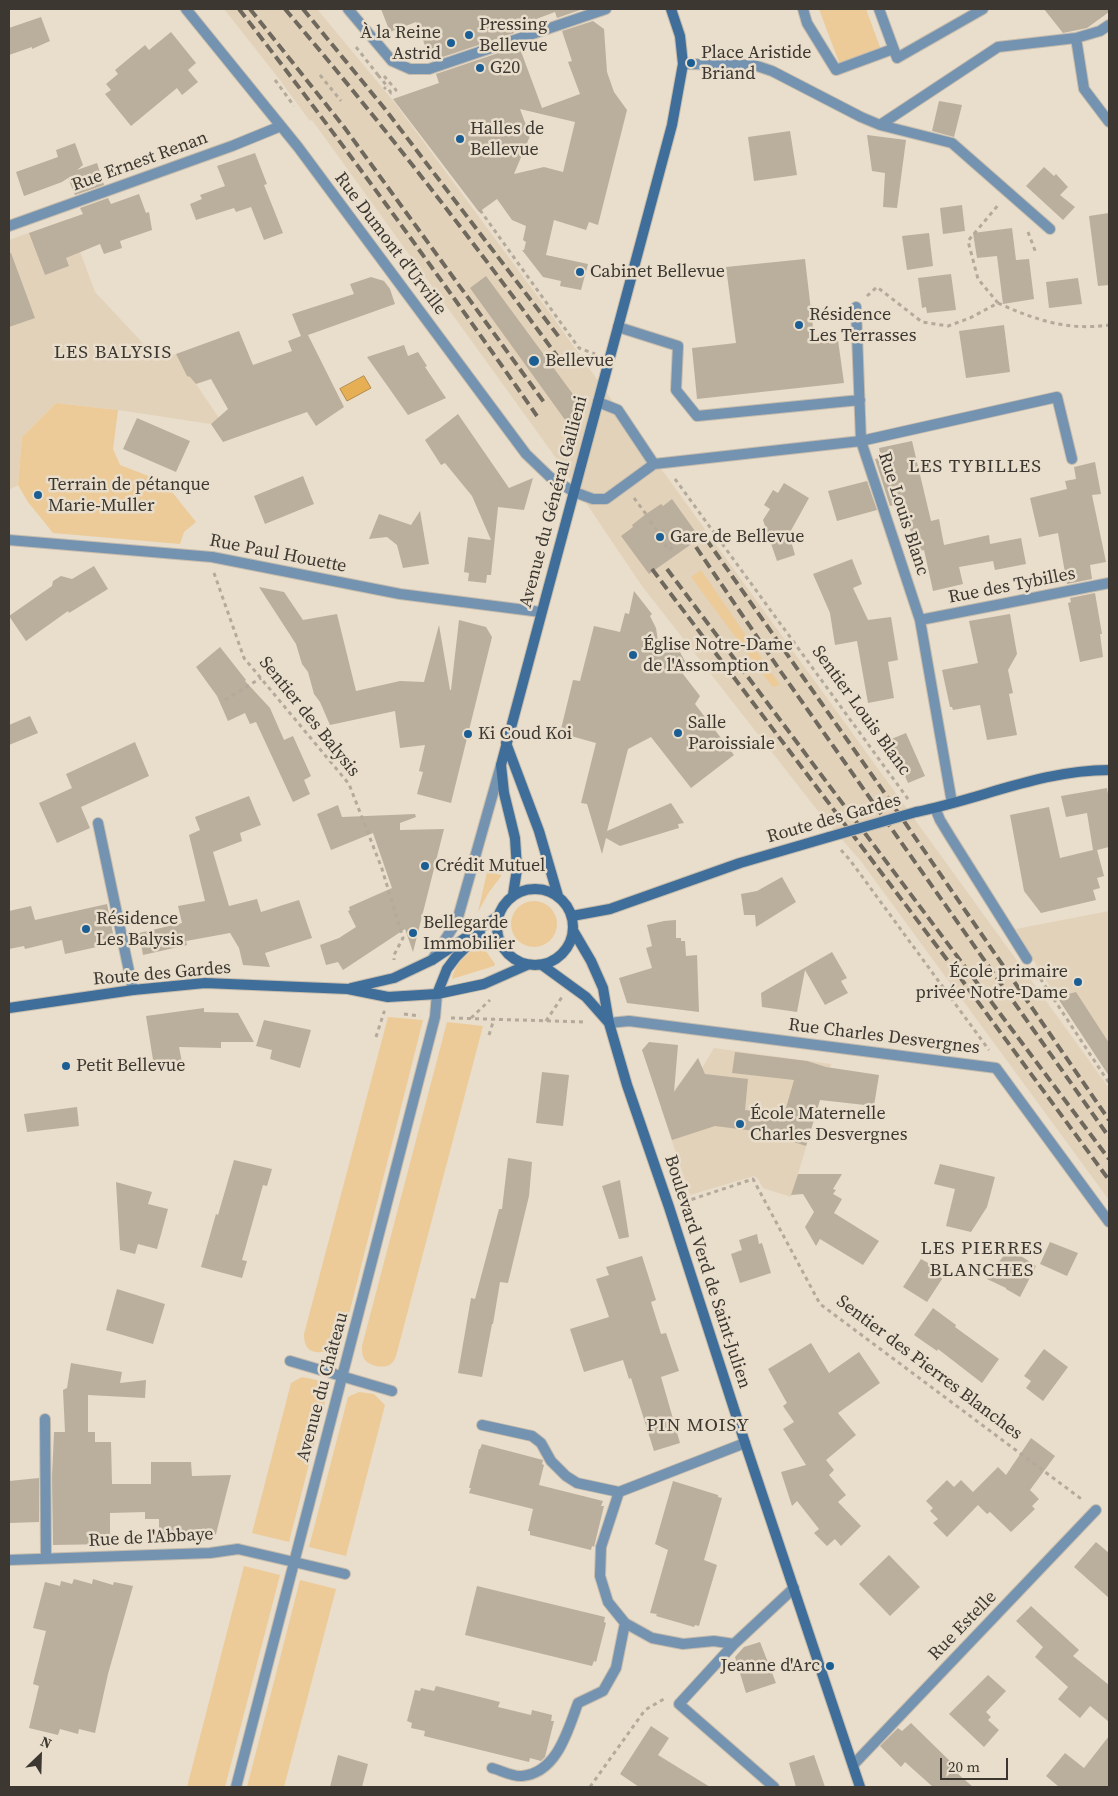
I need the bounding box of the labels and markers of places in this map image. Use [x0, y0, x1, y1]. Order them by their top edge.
place label: Pressing Bellevue [479, 14, 548, 56]
place label: À la Reine Astrid [360, 22, 441, 64]
marker: Pressing Bellevue [463, 29, 475, 41]
marker: À la Reine Astrid [445, 37, 457, 49]
place label: Place Aristide Briand [701, 42, 811, 84]
place label: G20 [490, 57, 520, 79]
marker: Place Aristide Briand [685, 57, 697, 69]
marker: G20 [474, 62, 486, 74]
place label: Halles de Bellevue [470, 118, 544, 160]
marker: Halles de Bellevue [454, 133, 466, 145]
place label: Cabinet Bellevue [590, 261, 725, 283]
marker: Cabinet Bellevue [574, 266, 586, 278]
place label: Résidence Les Terrasses [809, 304, 917, 346]
marker: Résidence Les Terrasses [793, 319, 805, 331]
place label: Bellevue [545, 350, 614, 372]
marker: Bellevue [527, 354, 541, 368]
place label: Terrain de pétanque Marie-Muller [48, 474, 210, 516]
marker: Terrain de pétanque Marie-Muller [32, 489, 44, 501]
place label: Gare de Bellevue [670, 526, 804, 548]
marker: Gare de Bellevue [654, 531, 666, 543]
place label: Église Notre-Dame de l'Assomption [643, 634, 793, 676]
marker: Église Notre-Dame de l'Assomption [627, 649, 639, 661]
place label: Salle Paroissiale [688, 712, 775, 754]
place label: Ki Coud Koi [478, 723, 572, 745]
marker: Salle Paroissiale [672, 727, 684, 739]
marker: Ki Coud Koi [462, 728, 474, 740]
place label: Crédit Mutuel [435, 855, 545, 877]
marker: Crédit Mutuel [419, 860, 431, 872]
place label: Résidence Les Balysis [96, 908, 184, 951]
place label: Bellegarde Immobilier [423, 912, 515, 954]
marker: Résidence Les Balysis [80, 923, 92, 935]
marker: Bellegarde Immobilier [407, 927, 419, 939]
place label: École primaire privée Notre-Dame [915, 961, 1068, 1004]
marker: École primaire privée Notre-Dame [1072, 976, 1084, 988]
place label: Petit Bellevue [76, 1055, 185, 1077]
marker: Petit Bellevue [60, 1060, 72, 1072]
place label: École Maternelle Charles Desvergnes [750, 1103, 908, 1146]
marker: École Maternelle Charles Desvergnes [734, 1118, 746, 1130]
place label: Jeanne d'Arc [721, 1655, 820, 1677]
marker: Jeanne d'Arc [824, 1660, 836, 1672]

